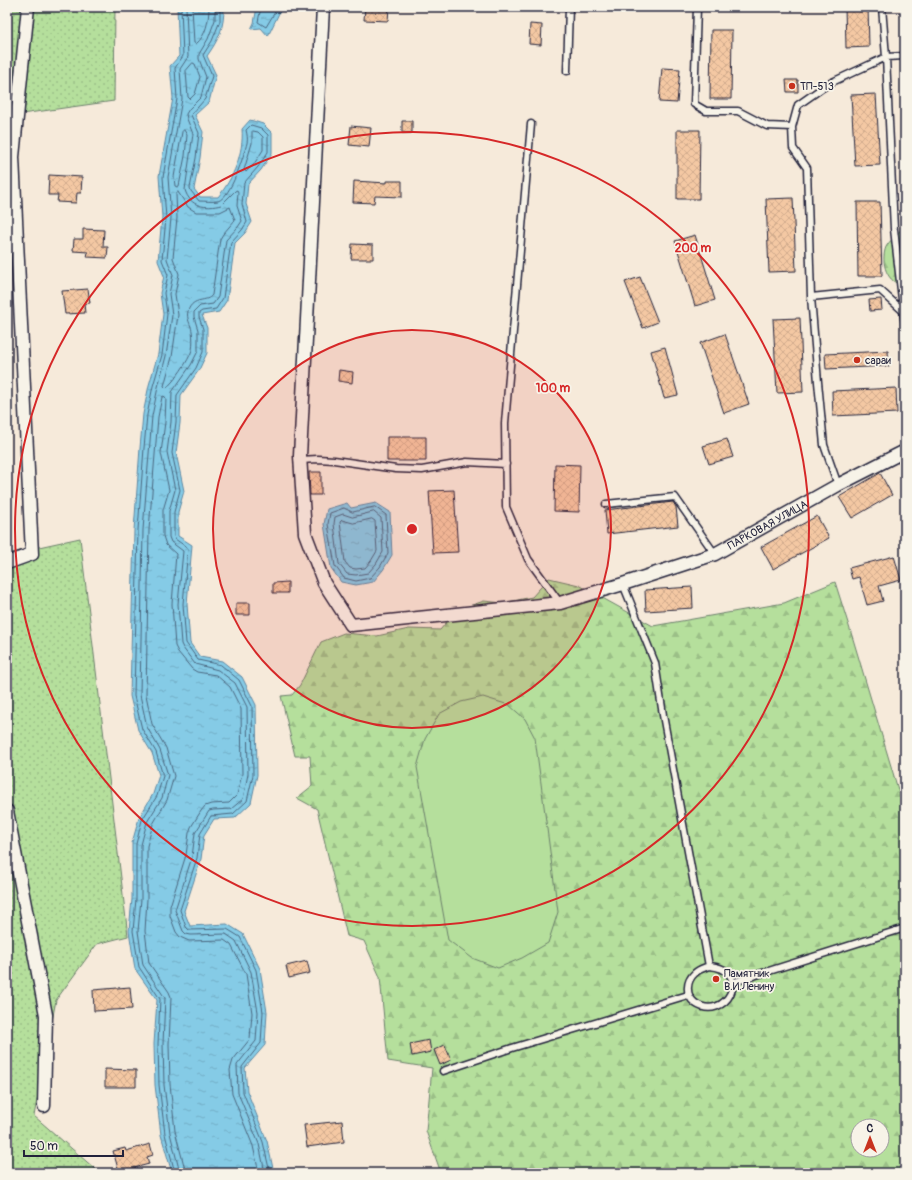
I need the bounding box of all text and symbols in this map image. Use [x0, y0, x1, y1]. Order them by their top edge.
place label: ТП-513 [800, 80, 834, 93]
marker: ТП-513 [787, 81, 797, 91]
text: 200 m [675, 241, 712, 256]
place label: сараи [865, 354, 891, 367]
marker: сараи [852, 355, 862, 365]
text: 100 m [536, 381, 571, 396]
street label: ПАРКОВАЯ УЛИЦА [725, 497, 810, 552]
centre of rings [405, 522, 419, 536]
place label: Памятник В.И.Ленину [724, 967, 775, 993]
marker: Памятник В.И.Ленину [711, 974, 721, 984]
north arrow [850, 1118, 890, 1158]
text: С [867, 1122, 874, 1135]
scale bar [24, 1132, 123, 1158]
text: 50 m [30, 1139, 58, 1154]

